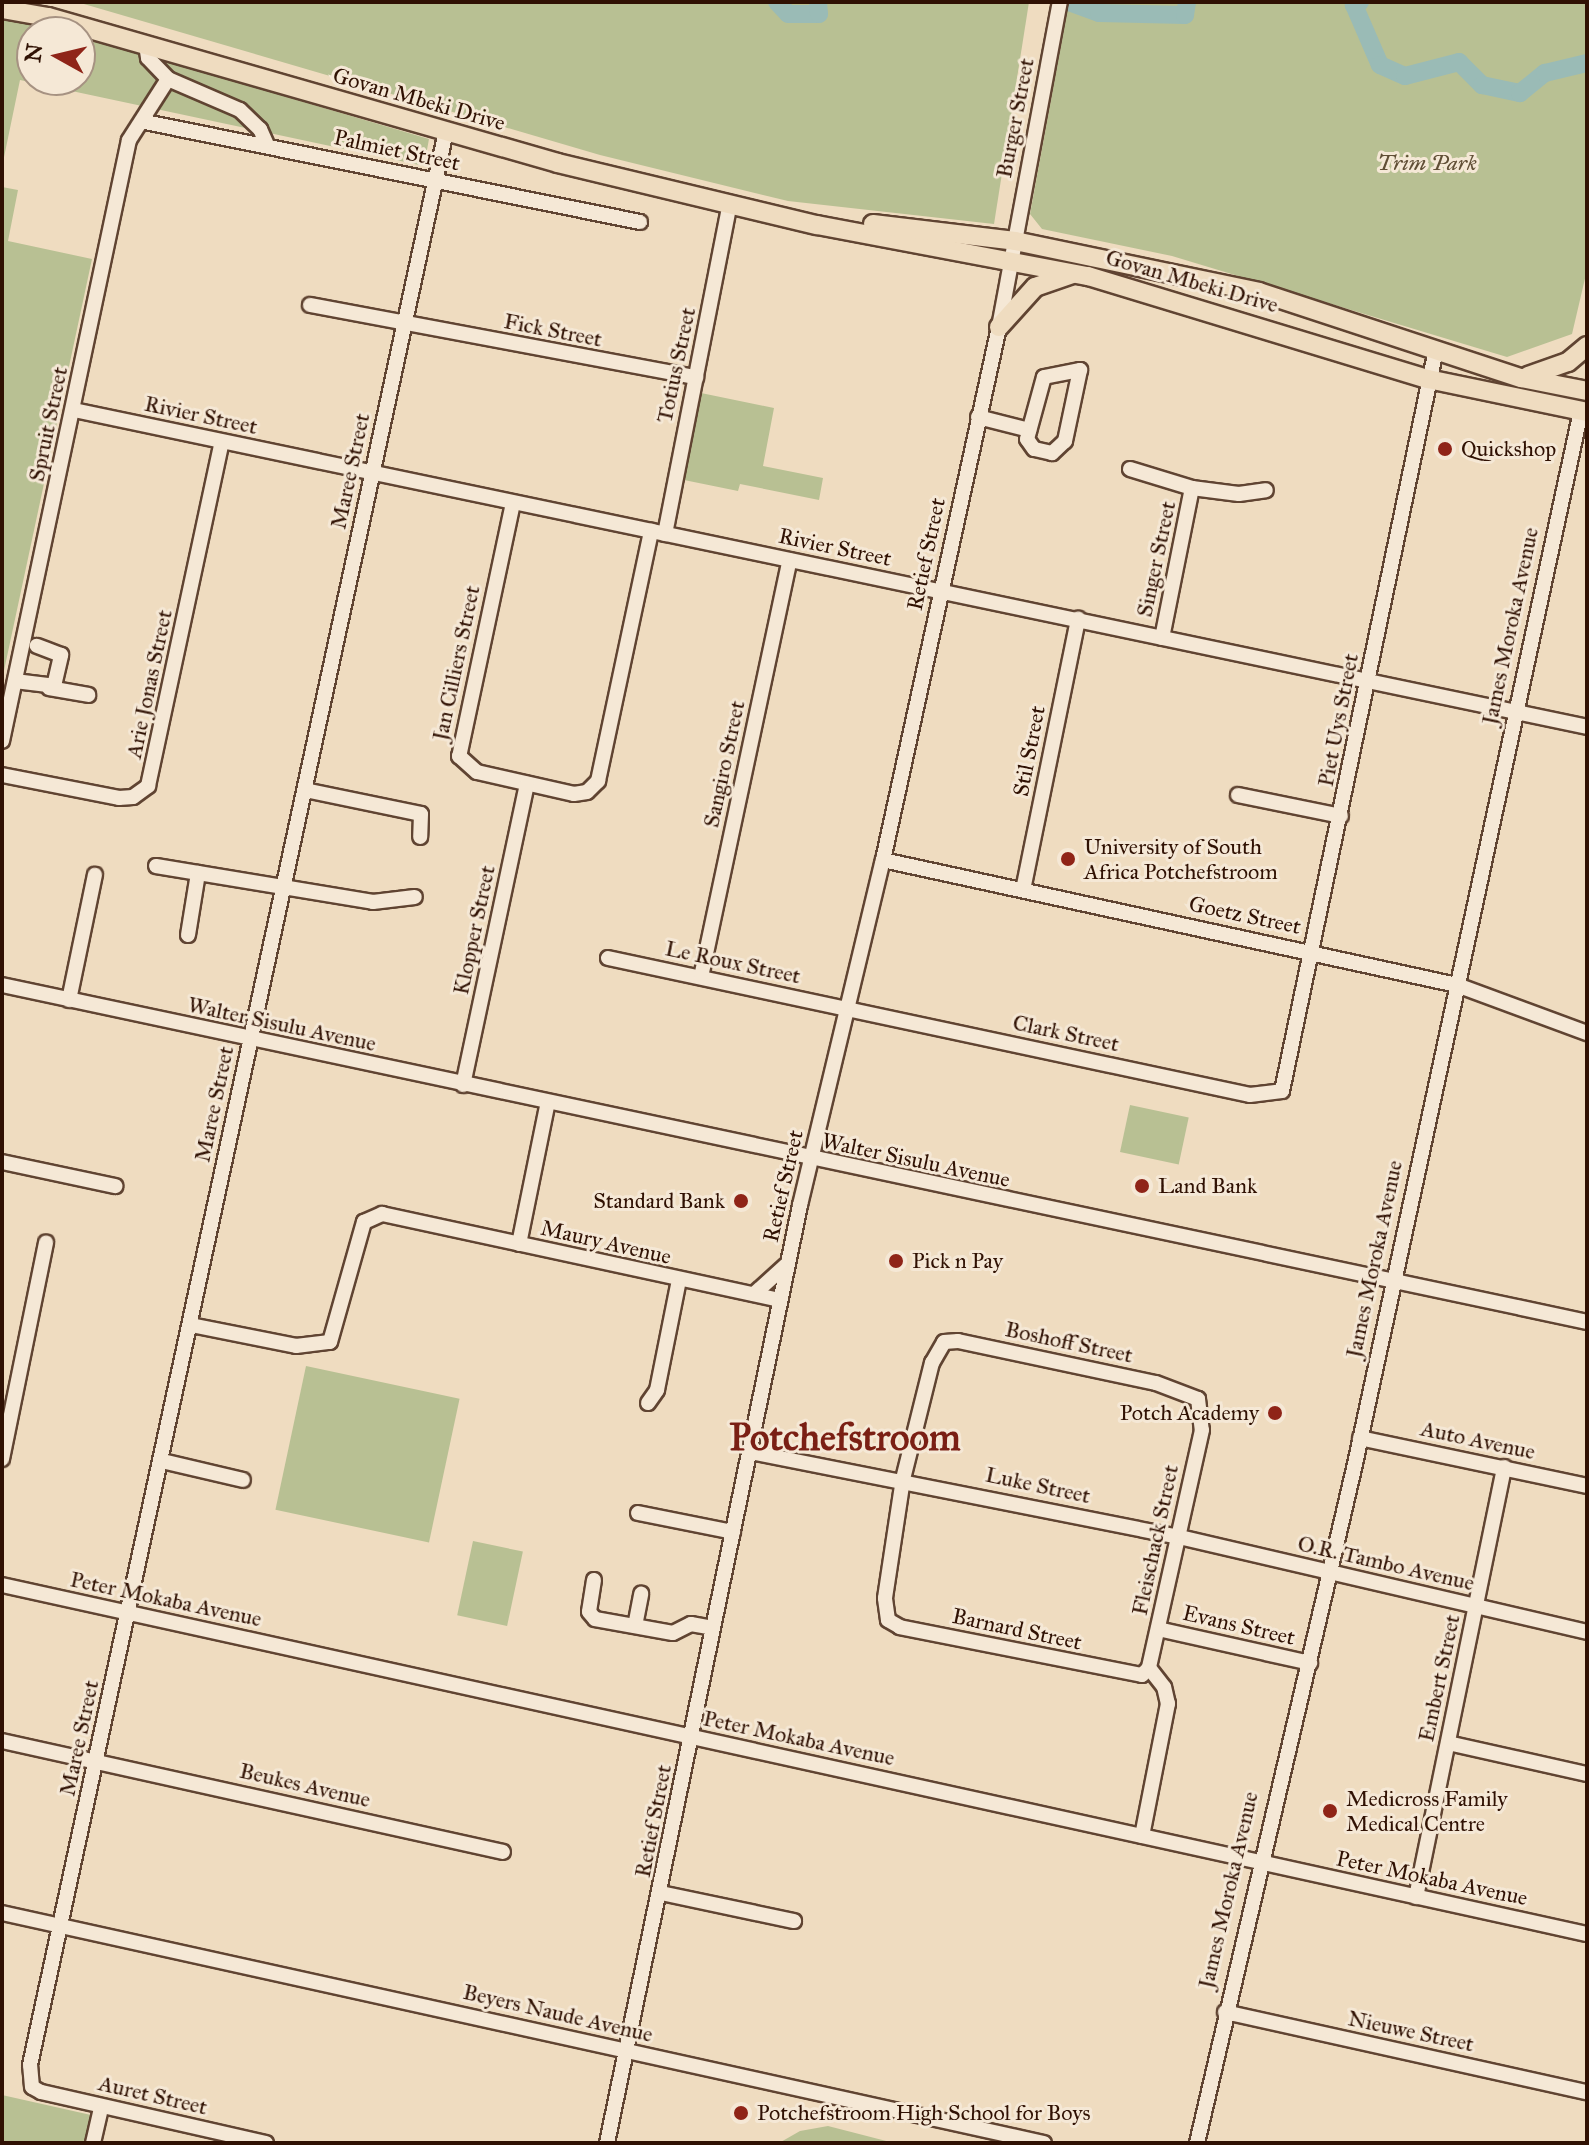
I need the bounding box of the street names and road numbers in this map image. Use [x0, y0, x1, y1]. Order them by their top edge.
street label: Burger Street [990, 56, 1040, 180]
street label: Govan Mbeki Drive [330, 62, 508, 136]
street label: Palmiet Street [332, 124, 462, 176]
street label: Govan Mbeki Drive [1103, 244, 1281, 318]
street label: Totius Street [651, 305, 701, 425]
street label: Fick Street [502, 308, 604, 352]
street label: Spruit Street [23, 364, 73, 484]
street label: Rivier Street [142, 390, 260, 440]
street label: Maree Street [325, 411, 375, 531]
street label: Retief Street [901, 495, 951, 613]
street label: Singer Street [1131, 499, 1181, 619]
street label: Rivier Street [776, 522, 894, 572]
street label: James Moroka Avenue [1476, 525, 1544, 727]
street label: Jan Cilliers Street [427, 583, 485, 743]
street label: Arie Jonas Street [120, 607, 178, 761]
street label: Piet Uys Street [1312, 651, 1364, 789]
street label: Sangiro Street [698, 698, 750, 830]
street label: Stil Street [1007, 703, 1051, 799]
street label: Klopper Street [447, 863, 501, 997]
street label: Goetz Street [1187, 890, 1303, 940]
street label: Le Roux Street [663, 935, 803, 989]
street label: Walter Sisulu Avenue [185, 991, 379, 1057]
street label: Clark Street [1010, 1009, 1122, 1057]
street label: Maree Street [189, 1044, 239, 1164]
street label: Retief Street [757, 1127, 809, 1245]
street label: Walter Sisulu Avenue [819, 1127, 1013, 1193]
street label: James Moroka Avenue [1340, 1158, 1408, 1360]
street label: Maury Avenue [538, 1214, 674, 1270]
street label: Boshoff Street [1003, 1316, 1135, 1368]
street label: Auto Avenue [1418, 1415, 1538, 1465]
street label: Luke Street [983, 1461, 1093, 1509]
street label: Fleischack Street [1126, 1462, 1184, 1618]
street label: O.R. Tambo Avenue [1295, 1530, 1477, 1596]
street label: Peter Mokaba Avenue [68, 1566, 264, 1632]
street label: Evans Street [1180, 1599, 1298, 1651]
street label: Barnard Street [950, 1602, 1084, 1656]
street label: Embert Street [1413, 1612, 1465, 1744]
street label: Maree Street [54, 1678, 104, 1798]
street label: Peter Mokaba Avenue [701, 1705, 897, 1771]
street label: Beukes Avenue [237, 1757, 373, 1813]
street label: Retief Street [629, 1762, 677, 1880]
street label: James Moroka Avenue [1193, 1789, 1263, 1991]
street label: Peter Mokaba Avenue [1334, 1845, 1530, 1911]
street label: Beyers Naude Avenue [461, 1978, 655, 2048]
street label: Nieuwe Street [1346, 2005, 1476, 2057]
street label: Auret Street [96, 2070, 210, 2120]

